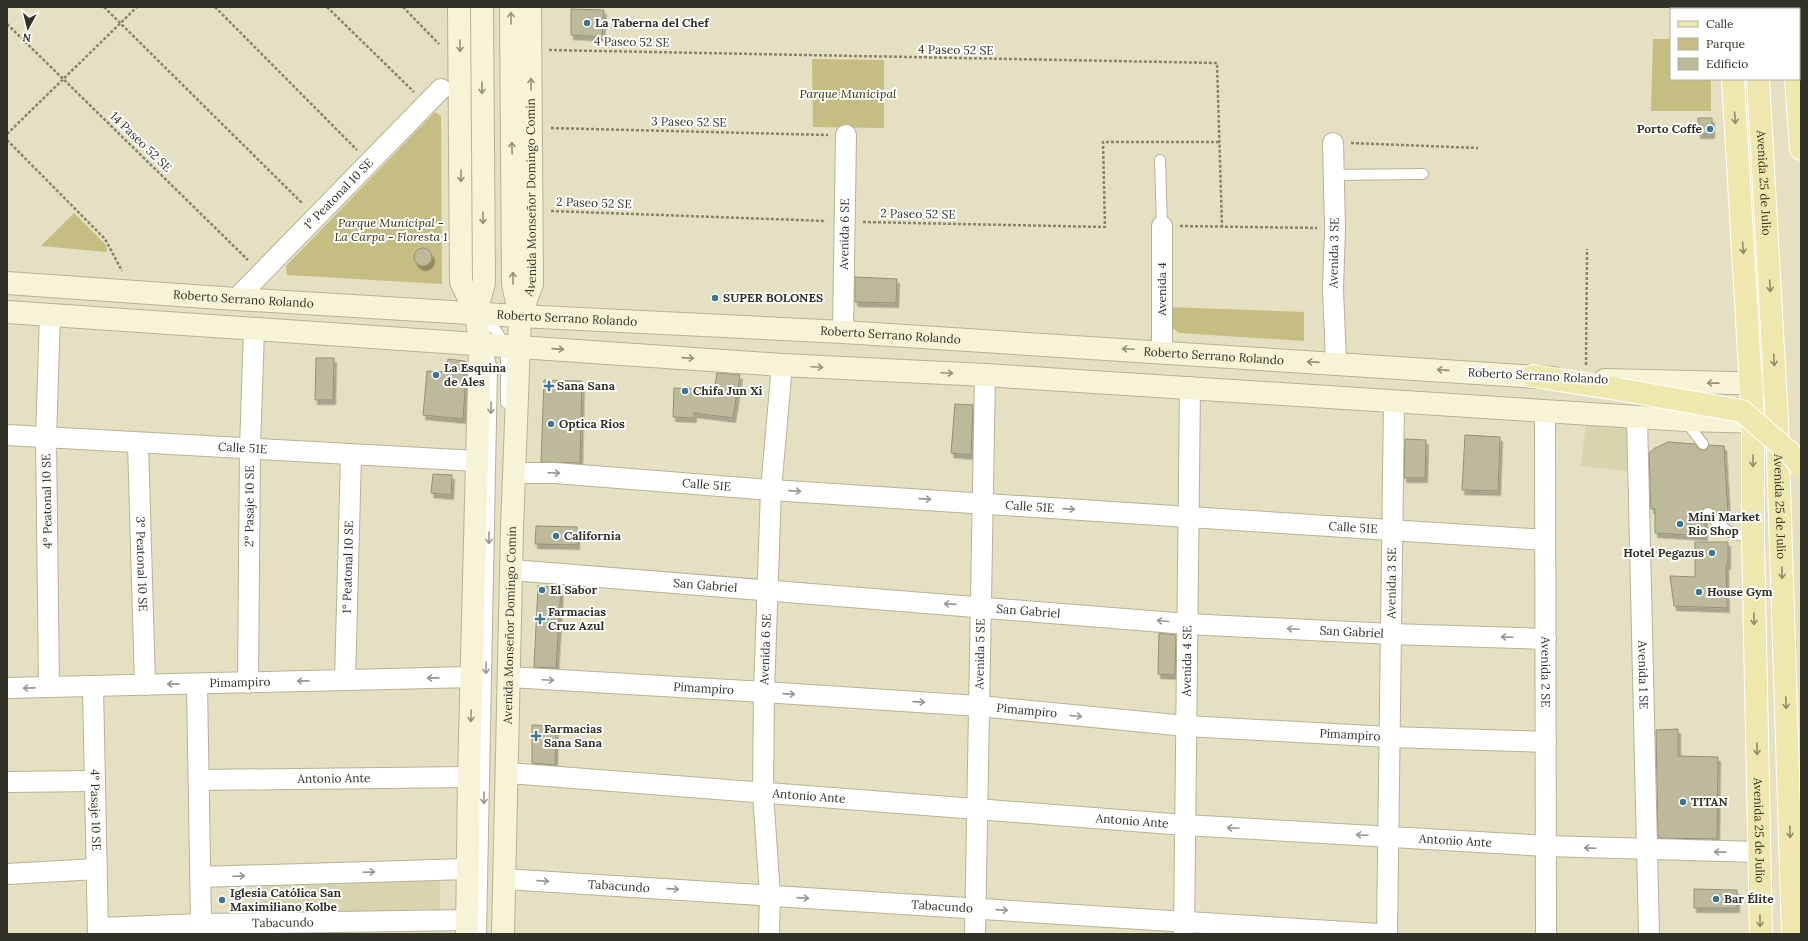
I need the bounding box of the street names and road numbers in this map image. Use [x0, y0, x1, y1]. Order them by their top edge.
street label: 4 Paseo 52 SE [594, 33, 670, 50]
street label: 4 Paseo 52 SE [918, 41, 994, 58]
street label: Avenida Monseñor Domingo Comín [520, 98, 539, 299]
street label: 14 Paseo 52 SE [107, 108, 175, 175]
street label: 3 Paseo 52 SE [651, 113, 727, 130]
street label: Avenida 25 de Julio [1754, 129, 1775, 236]
street label: 1° Peatonal 10 SE [300, 155, 376, 232]
street label: 2 Paseo 52 SE [556, 194, 632, 211]
street label: Avenida 6 SE [836, 198, 852, 271]
street label: 2 Paseo 52 SE [880, 205, 956, 222]
street label: Avenida 3 SE [1325, 217, 1342, 290]
street label: Avenida 4 [1154, 262, 1169, 317]
street label: Roberto Serrano Rolando [173, 287, 314, 311]
street label: Roberto Serrano Rolando [496, 307, 638, 329]
street label: Roberto Serrano Rolando [820, 323, 961, 347]
street label: Roberto Serrano Rolando [1143, 343, 1285, 368]
street label: Roberto Serrano Rolando [1467, 364, 1609, 387]
street label: Calle 51E [218, 439, 268, 456]
street label: 4° Peatonal 10 SE [38, 453, 55, 549]
street label: Avenida 25 de Julio [1771, 453, 1789, 559]
street label: 2° Pasaje 10 SE [241, 465, 257, 547]
street label: Calle 51E [681, 475, 732, 494]
street label: Calle 51E [1005, 497, 1055, 515]
street label: 3° Peatonal 10 SE [133, 516, 151, 612]
street label: Calle 51E [1328, 518, 1378, 536]
street label: 1° Peatonal 10 SE [339, 520, 356, 614]
street label: Avenida Monseñor Domingo Comin [500, 526, 519, 725]
street label: Avenida 3 SE [1383, 547, 1399, 620]
street label: San Gabriel [673, 575, 738, 595]
street label: San Gabriel [996, 601, 1061, 621]
street label: Avenida 6 SE [756, 613, 774, 686]
street label: Avenida 5 SE [971, 618, 988, 691]
street label: San Gabriel [1319, 623, 1384, 641]
street label: Avenida 4 SE [1179, 625, 1194, 698]
street label: Avenida 2 SE [1538, 636, 1554, 707]
street label: Avenida 1 SE [1635, 639, 1652, 710]
street label: Pimampiro [209, 674, 271, 690]
street label: Pimampiro [673, 679, 735, 697]
street label: Pimampiro [996, 700, 1058, 721]
street label: Pimampiro [1319, 725, 1381, 744]
street label: 4° Pasaje 10 SE [88, 769, 104, 851]
street label: Antonio Ante [296, 770, 371, 786]
street label: Avenida 25 de Julio [1751, 777, 1768, 883]
street label: Antonio Ante [771, 785, 847, 806]
street label: Antonio Ante [1094, 810, 1170, 831]
street label: Antonio Ante [1418, 831, 1493, 850]
street label: Tabacundo [587, 876, 650, 895]
street label: Tabacundo [911, 897, 974, 915]
street label: Tabacundo [252, 914, 314, 930]

